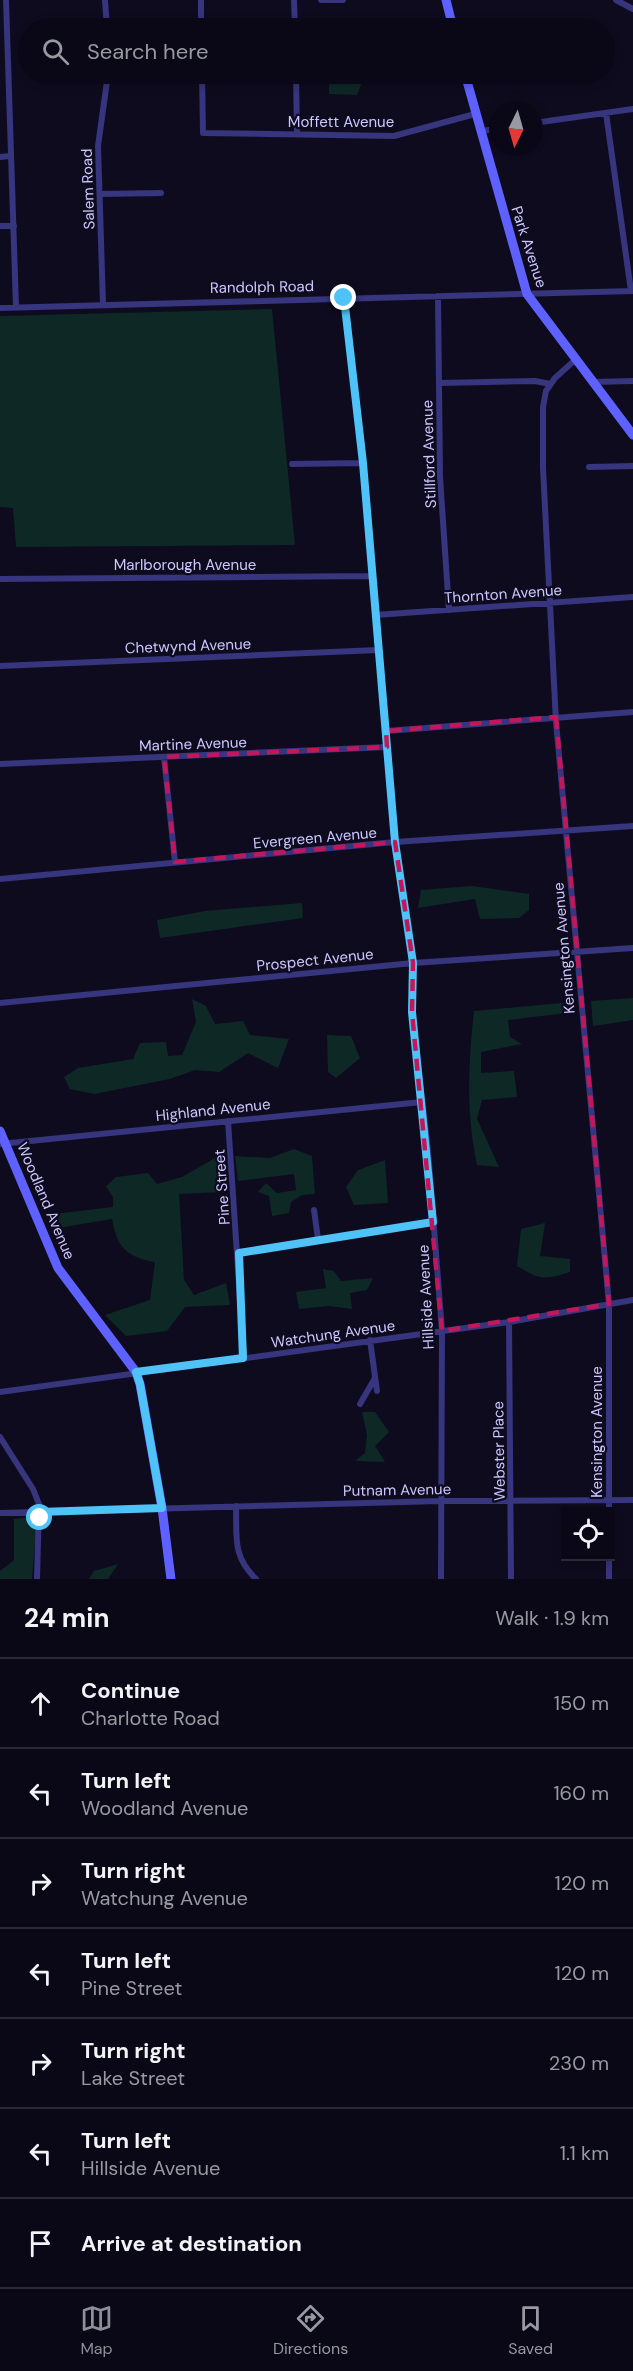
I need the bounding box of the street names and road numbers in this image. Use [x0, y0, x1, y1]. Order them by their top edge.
street label: Moffett Avenue [288, 112, 394, 132]
street label: Salem Road [77, 148, 99, 230]
street label: Park Avenue [506, 204, 552, 290]
street label: Randolph Road [210, 276, 314, 298]
street label: Stillford Avenue [417, 400, 441, 508]
street label: Marlborough Avenue [114, 555, 256, 575]
street label: Thornton Avenue [443, 580, 563, 608]
street label: Chetwynd Avenue [125, 634, 251, 658]
street label: Martine Avenue [139, 732, 247, 756]
street label: Evergreen Avenue [252, 823, 378, 853]
street label: Kensington Avenue [548, 882, 580, 1014]
street label: Prospect Avenue [256, 944, 374, 976]
street label: Highland Avenue [155, 1094, 271, 1126]
street label: Woodland Avenue [12, 1139, 80, 1263]
street label: Pine Street [209, 1148, 235, 1226]
street label: Hillside Avenue [413, 1244, 439, 1350]
street label: Watchung Avenue [270, 1315, 396, 1353]
street label: Kensington Avenue [587, 1366, 607, 1498]
street label: Webster Place [488, 1401, 510, 1501]
street label: Putnam Avenue [343, 1479, 451, 1501]

